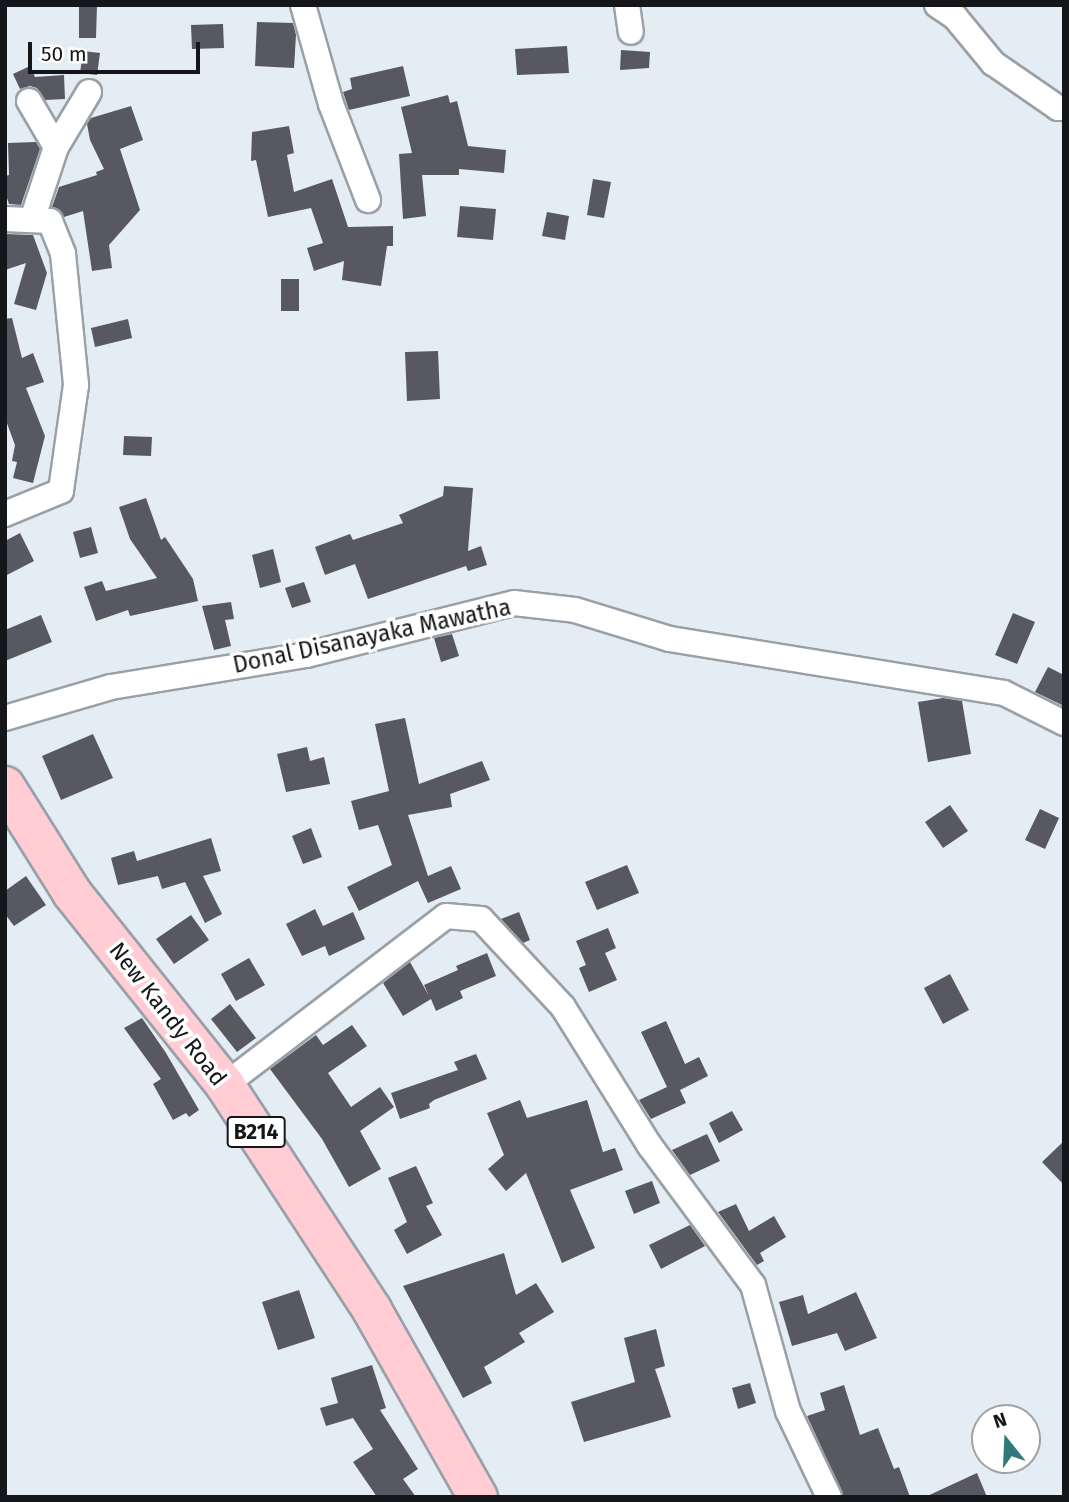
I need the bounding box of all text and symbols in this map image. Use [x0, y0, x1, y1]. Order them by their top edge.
scale bar [32, 28, 203, 72]
text: 50 m [41, 41, 87, 67]
street label: Donal Disanayaka Mawatha [230, 593, 514, 679]
street label: New Kandy Road [103, 937, 233, 1091]
road number: B214 [226, 1114, 286, 1150]
north arrow [971, 1404, 1041, 1474]
text: N [990, 1408, 1010, 1433]

